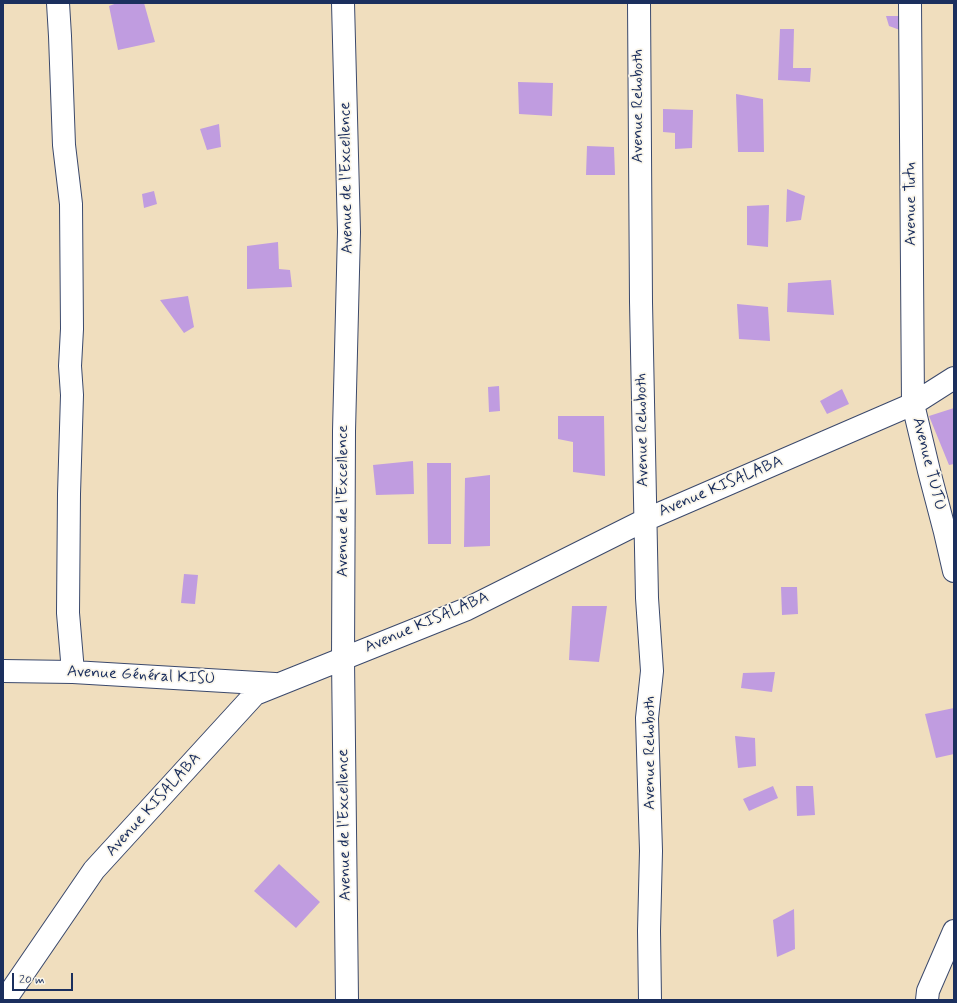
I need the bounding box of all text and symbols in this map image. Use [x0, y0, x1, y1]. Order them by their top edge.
street label: Avenue Rehoboth [629, 49, 649, 163]
street label: Avenue de l'Excellence [336, 102, 358, 254]
street label: Avenue Tutu [902, 162, 922, 246]
street label: Avenue Rehoboth [632, 373, 654, 487]
street label: Avenue TUTU [907, 415, 949, 513]
street label: Avenue de l'Excellence [334, 425, 354, 577]
street label: Avenue KISALABA [656, 452, 786, 522]
street label: Avenue KISALABA [362, 588, 492, 658]
street label: Avenue Général KISU [66, 663, 216, 689]
street label: Avenue Rehoboth [641, 696, 661, 810]
street label: Avenue KISALABA [102, 749, 206, 861]
street label: Avenue de l'Excellence [334, 749, 356, 901]
scale bar [14, 965, 75, 991]
text: 20 m [19, 972, 45, 988]

